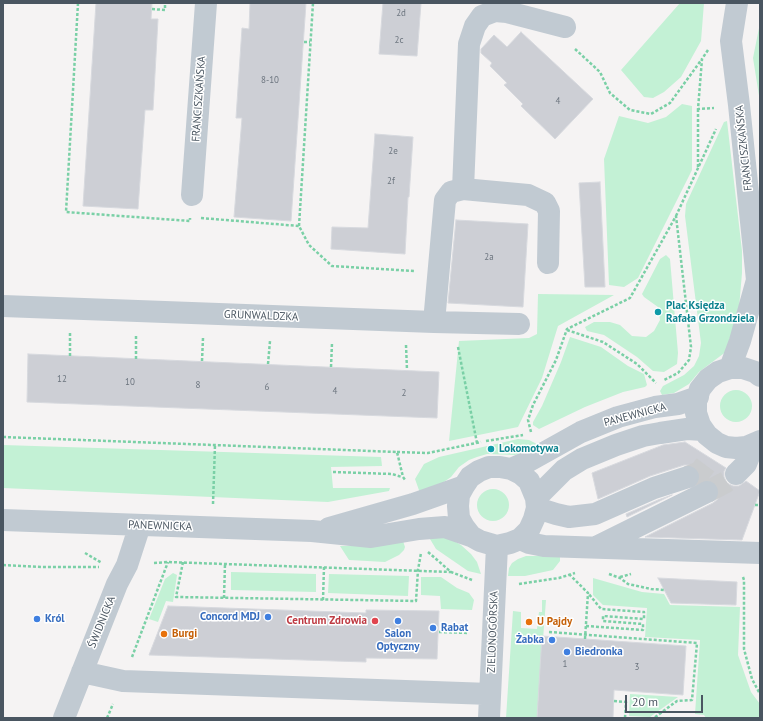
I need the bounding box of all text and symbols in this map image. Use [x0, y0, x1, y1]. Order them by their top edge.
house number: 2d [396, 8, 406, 18]
house number: 2c [395, 35, 403, 45]
street label: FRANCISZKAŃSKA [189, 56, 209, 142]
house number: 8-10 [261, 75, 279, 85]
house number: 4 [556, 96, 560, 106]
street label: FRANCISZKAŃSKA [733, 105, 755, 191]
house number: 2e [388, 146, 398, 156]
house number: 2f [387, 176, 395, 186]
house number: 2a [484, 252, 494, 262]
place label: Plac Księdza Rafała Grzondziela [666, 299, 754, 325]
marker: Plac Księdza Rafała Grzondziela [653, 307, 663, 317]
street label: GRUNWALDZKA [224, 308, 298, 324]
house number: 12 [57, 374, 67, 384]
house number: 10 [125, 377, 135, 387]
house number: 8 [196, 380, 200, 390]
house number: 6 [265, 382, 269, 392]
house number: 4 [333, 386, 337, 396]
house number: 2 [402, 388, 406, 398]
street label: PANEWNICKA [602, 400, 668, 430]
place label: Lokomotywa [499, 442, 559, 456]
marker: Lokomotywa [486, 444, 496, 454]
street label: PANEWNICKA [128, 518, 192, 534]
street label: ZIELONOGÓRSKA [485, 591, 501, 673]
street label: ŚWIDNICKA [86, 594, 118, 650]
place label: Concord MDJ [200, 610, 260, 624]
place label: Król [45, 612, 65, 626]
marker: Concord MDJ [263, 612, 273, 622]
marker: Król [32, 614, 42, 624]
place label: Centrum Zdrowia [287, 614, 367, 628]
place label: U Pajdy [537, 615, 572, 629]
marker: Centrum Zdrowia [370, 616, 380, 626]
marker: Salon Optyczny [393, 616, 403, 626]
marker: U Pajdy [524, 617, 534, 627]
place label: Rabat [441, 621, 468, 635]
marker: Rabat [428, 623, 438, 633]
place label: Burgi [172, 627, 197, 641]
place label: Salon Optyczny [376, 627, 420, 653]
marker: Burgi [159, 629, 169, 639]
place label: Żabka [516, 633, 544, 647]
marker: Żabka [547, 635, 557, 645]
place label: Biedronka [575, 645, 623, 659]
marker: Biedronka [562, 647, 572, 657]
house number: 1 [563, 659, 567, 669]
house number: 3 [635, 662, 639, 672]
scale bar [627, 687, 705, 713]
text: 20 m [632, 694, 658, 709]

